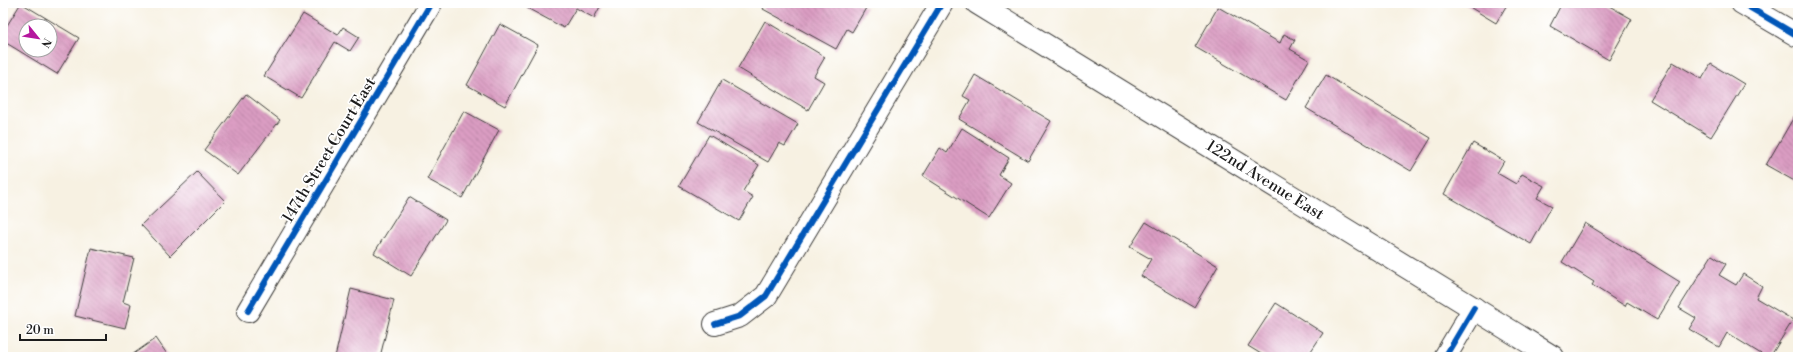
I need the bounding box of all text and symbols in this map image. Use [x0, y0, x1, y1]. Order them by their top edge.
north arrow [18, 18, 58, 58]
text: N [37, 35, 54, 50]
street label: 147th Street Court East [278, 73, 380, 226]
street label: 122nd Avenue East [1202, 136, 1328, 225]
scale bar [20, 316, 106, 342]
text: 20 m [26, 323, 54, 338]

